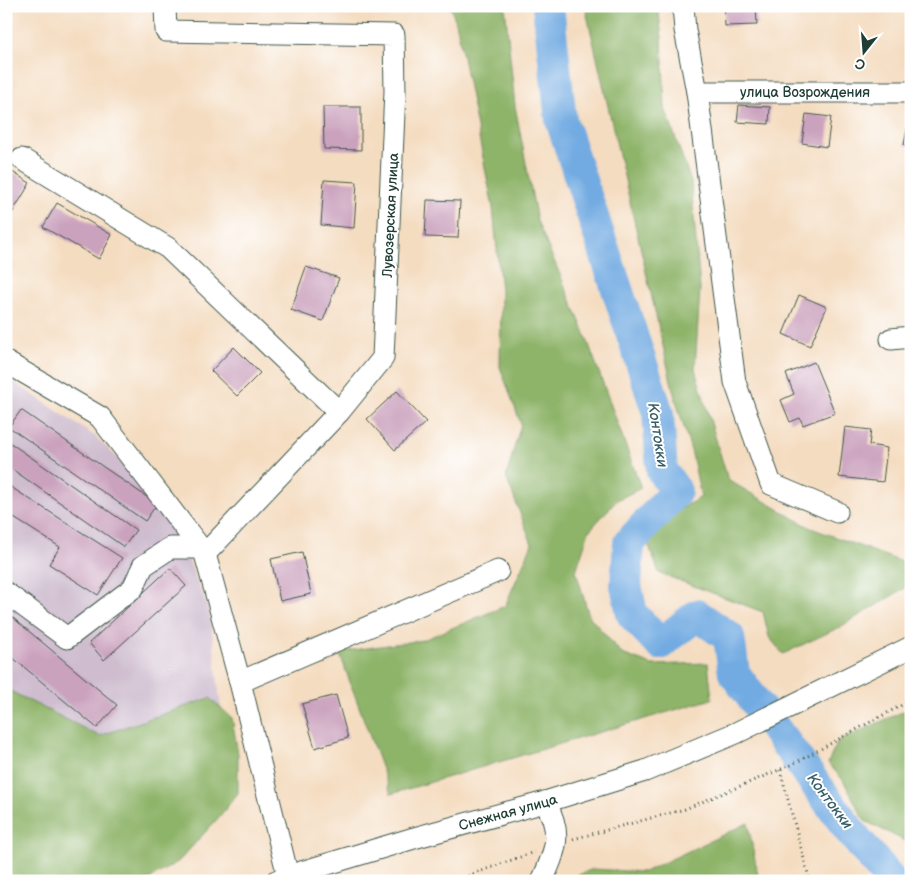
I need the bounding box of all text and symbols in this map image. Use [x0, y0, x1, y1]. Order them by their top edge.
north arrow [840, 28, 890, 78]
text: С [853, 54, 867, 74]
street label: улица Возрождения [740, 84, 870, 101]
street label: Лувозерская улица [379, 151, 402, 279]
water label: Контокки [643, 401, 672, 469]
water label: Контокки [802, 770, 857, 834]
street label: Снежная улица [457, 791, 560, 834]

